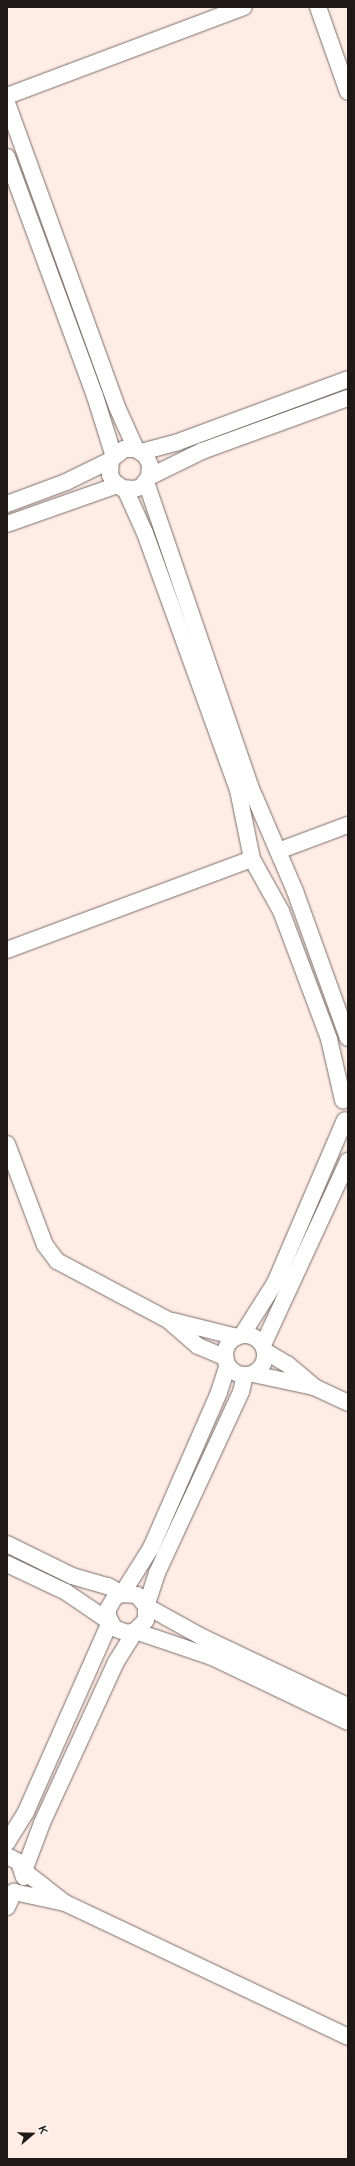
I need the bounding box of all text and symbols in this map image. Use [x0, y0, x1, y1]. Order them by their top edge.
north arrow [12, 2114, 52, 2154]
text: K [36, 2124, 50, 2136]

